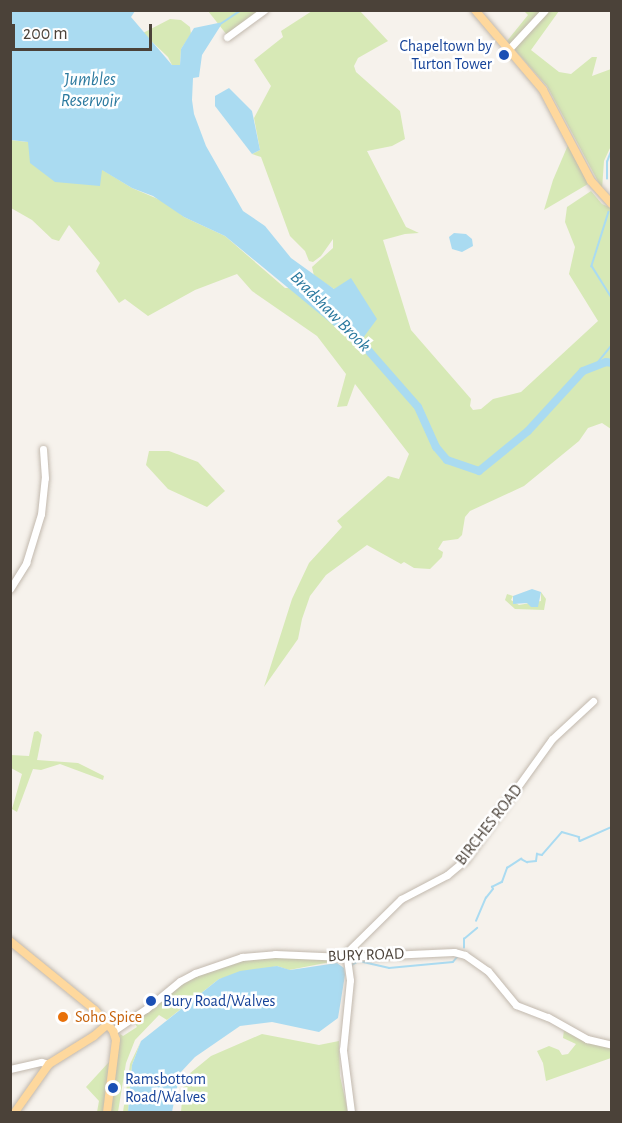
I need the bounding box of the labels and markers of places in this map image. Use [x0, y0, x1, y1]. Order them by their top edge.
place label: Chapeltown by Turton Tower [399, 36, 492, 74]
marker: Chapeltown by Turton Tower [497, 48, 511, 62]
place label: Bury Road/Walves [163, 991, 275, 1011]
marker: Bury Road/Walves [144, 994, 158, 1008]
place label: Soho Spice [75, 1007, 142, 1027]
marker: Soho Spice [56, 1010, 70, 1024]
place label: Ramsbottom Road/Walves [125, 1069, 206, 1107]
marker: Ramsbottom Road/Walves [106, 1081, 120, 1095]

